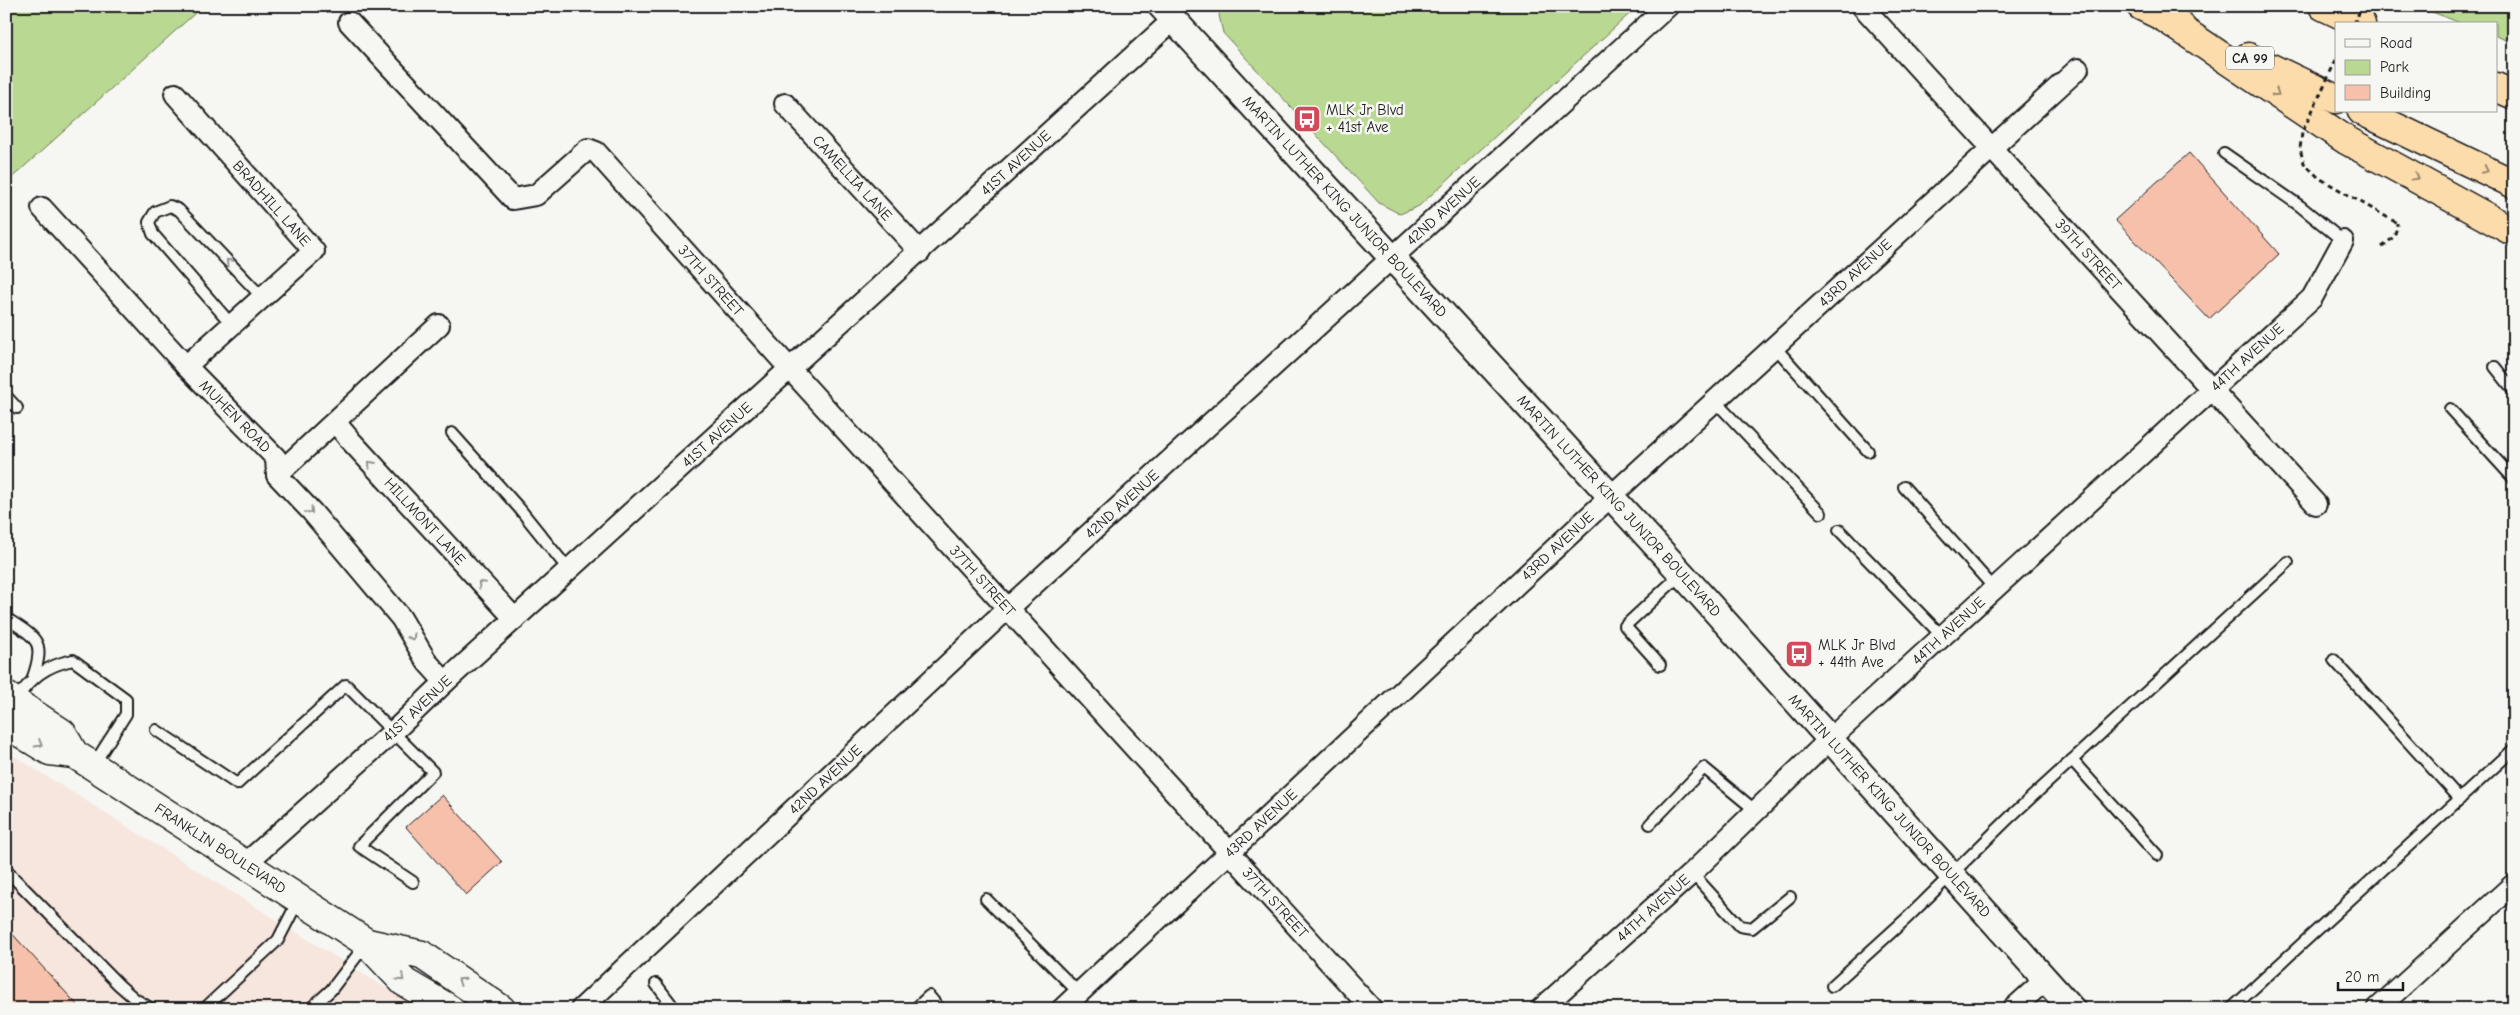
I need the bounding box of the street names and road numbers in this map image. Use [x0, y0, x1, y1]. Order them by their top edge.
road number: CA 99 [2226, 46, 2274, 70]
street label: MARTIN LUTHER KING JUNIOR BOULEVARD [1239, 92, 1451, 321]
street label: 41ST AVENUE [977, 126, 1055, 199]
street label: CAMELLIA LANE [809, 131, 896, 224]
street label: BRADHILL LANE [229, 157, 314, 250]
street label: 42ND AVENUE [1403, 173, 1484, 249]
street label: 39TH STREET [2051, 215, 2126, 294]
street label: 43RD AVENUE [1815, 235, 1895, 311]
street label: 37TH STREET [674, 241, 748, 320]
street label: 44TH AVENUE [2207, 319, 2287, 395]
street label: MUHEN ROAD [196, 376, 275, 456]
street label: MARTIN LUTHER KING JUNIOR BOULEVARD [1513, 391, 1725, 620]
street label: 41ST AVENUE [678, 398, 756, 471]
street label: 42ND AVENUE [1081, 466, 1163, 542]
street label: HILLMONT LANE [380, 474, 469, 569]
street label: 43RD AVENUE [1517, 508, 1597, 584]
street label: 37TH STREET [946, 542, 1019, 620]
street label: 44TH AVENUE [1908, 593, 1989, 669]
street label: 41ST AVENUE [379, 671, 455, 746]
street label: MARTIN LUTHER KING JUNIOR BOULEVARD [1785, 690, 1995, 921]
street label: 42ND AVENUE [785, 741, 866, 818]
street label: 43RD AVENUE [1221, 785, 1301, 862]
street label: FRANKLIN BOULEVARD [151, 799, 290, 897]
street label: 37TH STREET [1239, 864, 1312, 942]
street label: 44TH AVENUE [1613, 870, 1694, 946]

